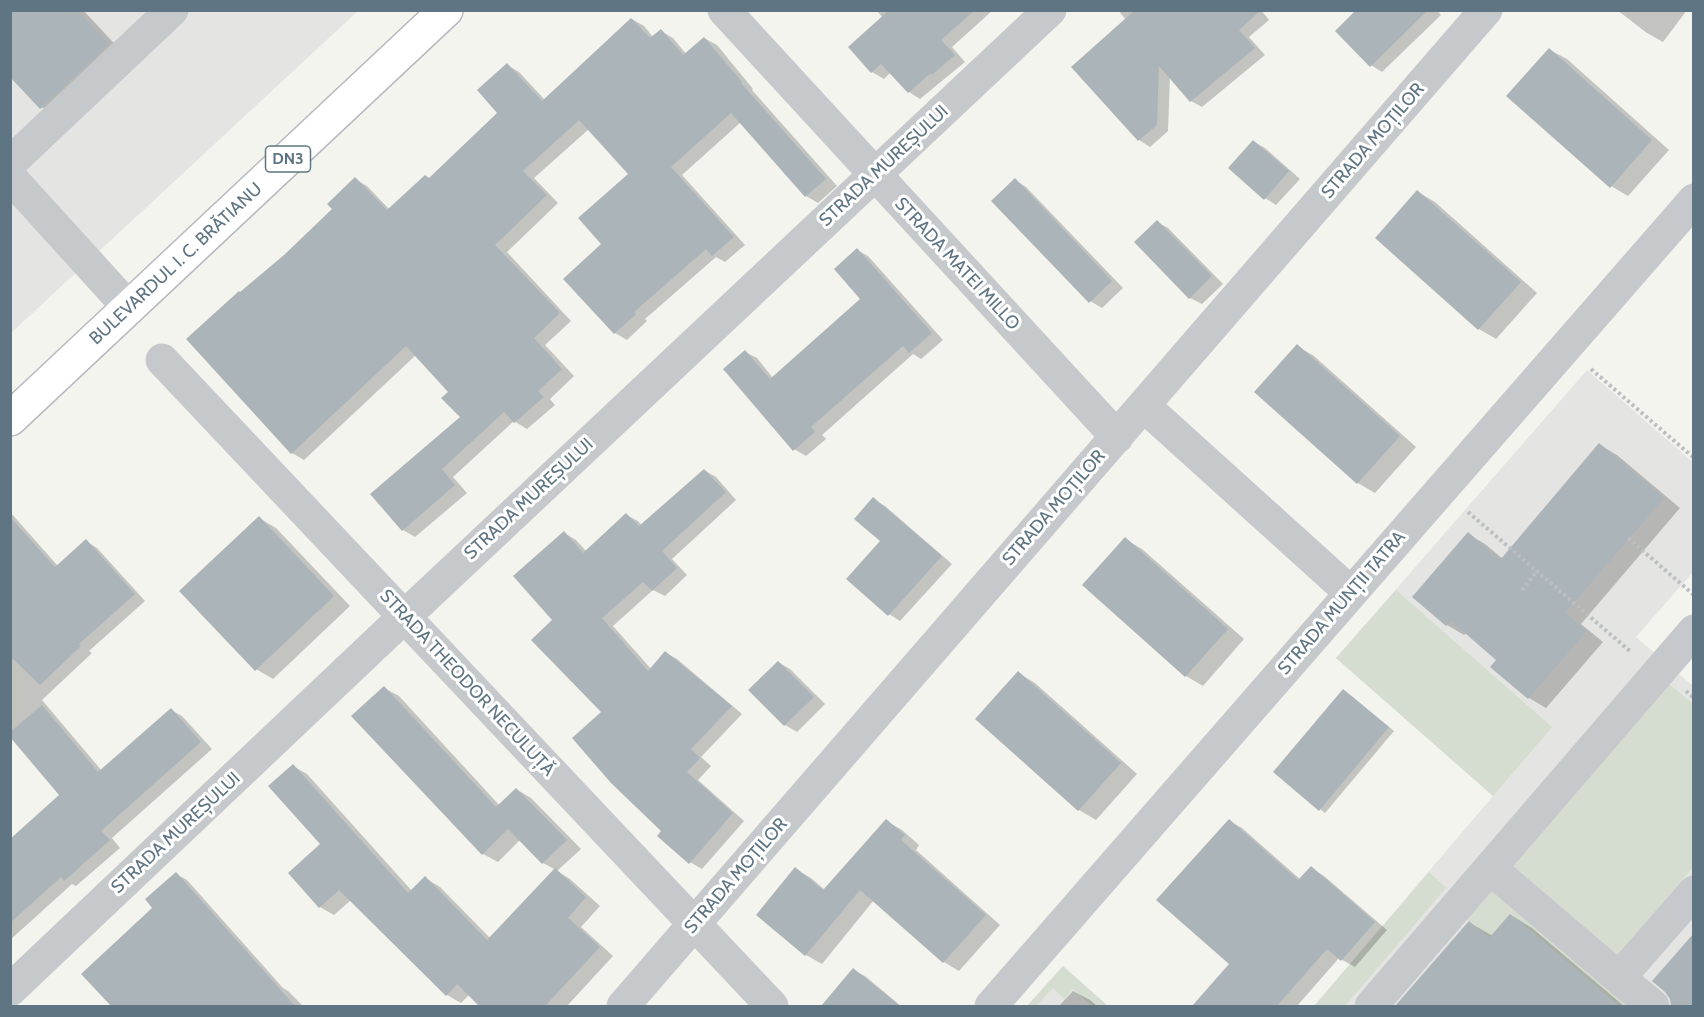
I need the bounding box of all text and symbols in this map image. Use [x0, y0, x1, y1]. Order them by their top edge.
street label: STRADA MOȚILOR [1317, 79, 1429, 203]
street label: STRADA MUREȘULUI [815, 101, 953, 231]
road number: DN3 [266, 146, 310, 172]
street label: BULEVARDUL I. C. BRĂTIANU [85, 178, 267, 350]
street label: STRADA MATEI MILLO [890, 193, 1024, 335]
street label: STRADA MUREȘULUI [460, 434, 598, 564]
street label: STRADA MOȚILOR [998, 446, 1110, 570]
street label: STRADA MUNȚII TATRA [1274, 527, 1410, 679]
street label: STRADA THEODOR NECULUȚĂ [375, 585, 559, 781]
street label: STRADA MUREȘULUI [107, 768, 245, 898]
street label: STRADA MOȚILOR [680, 814, 792, 938]

